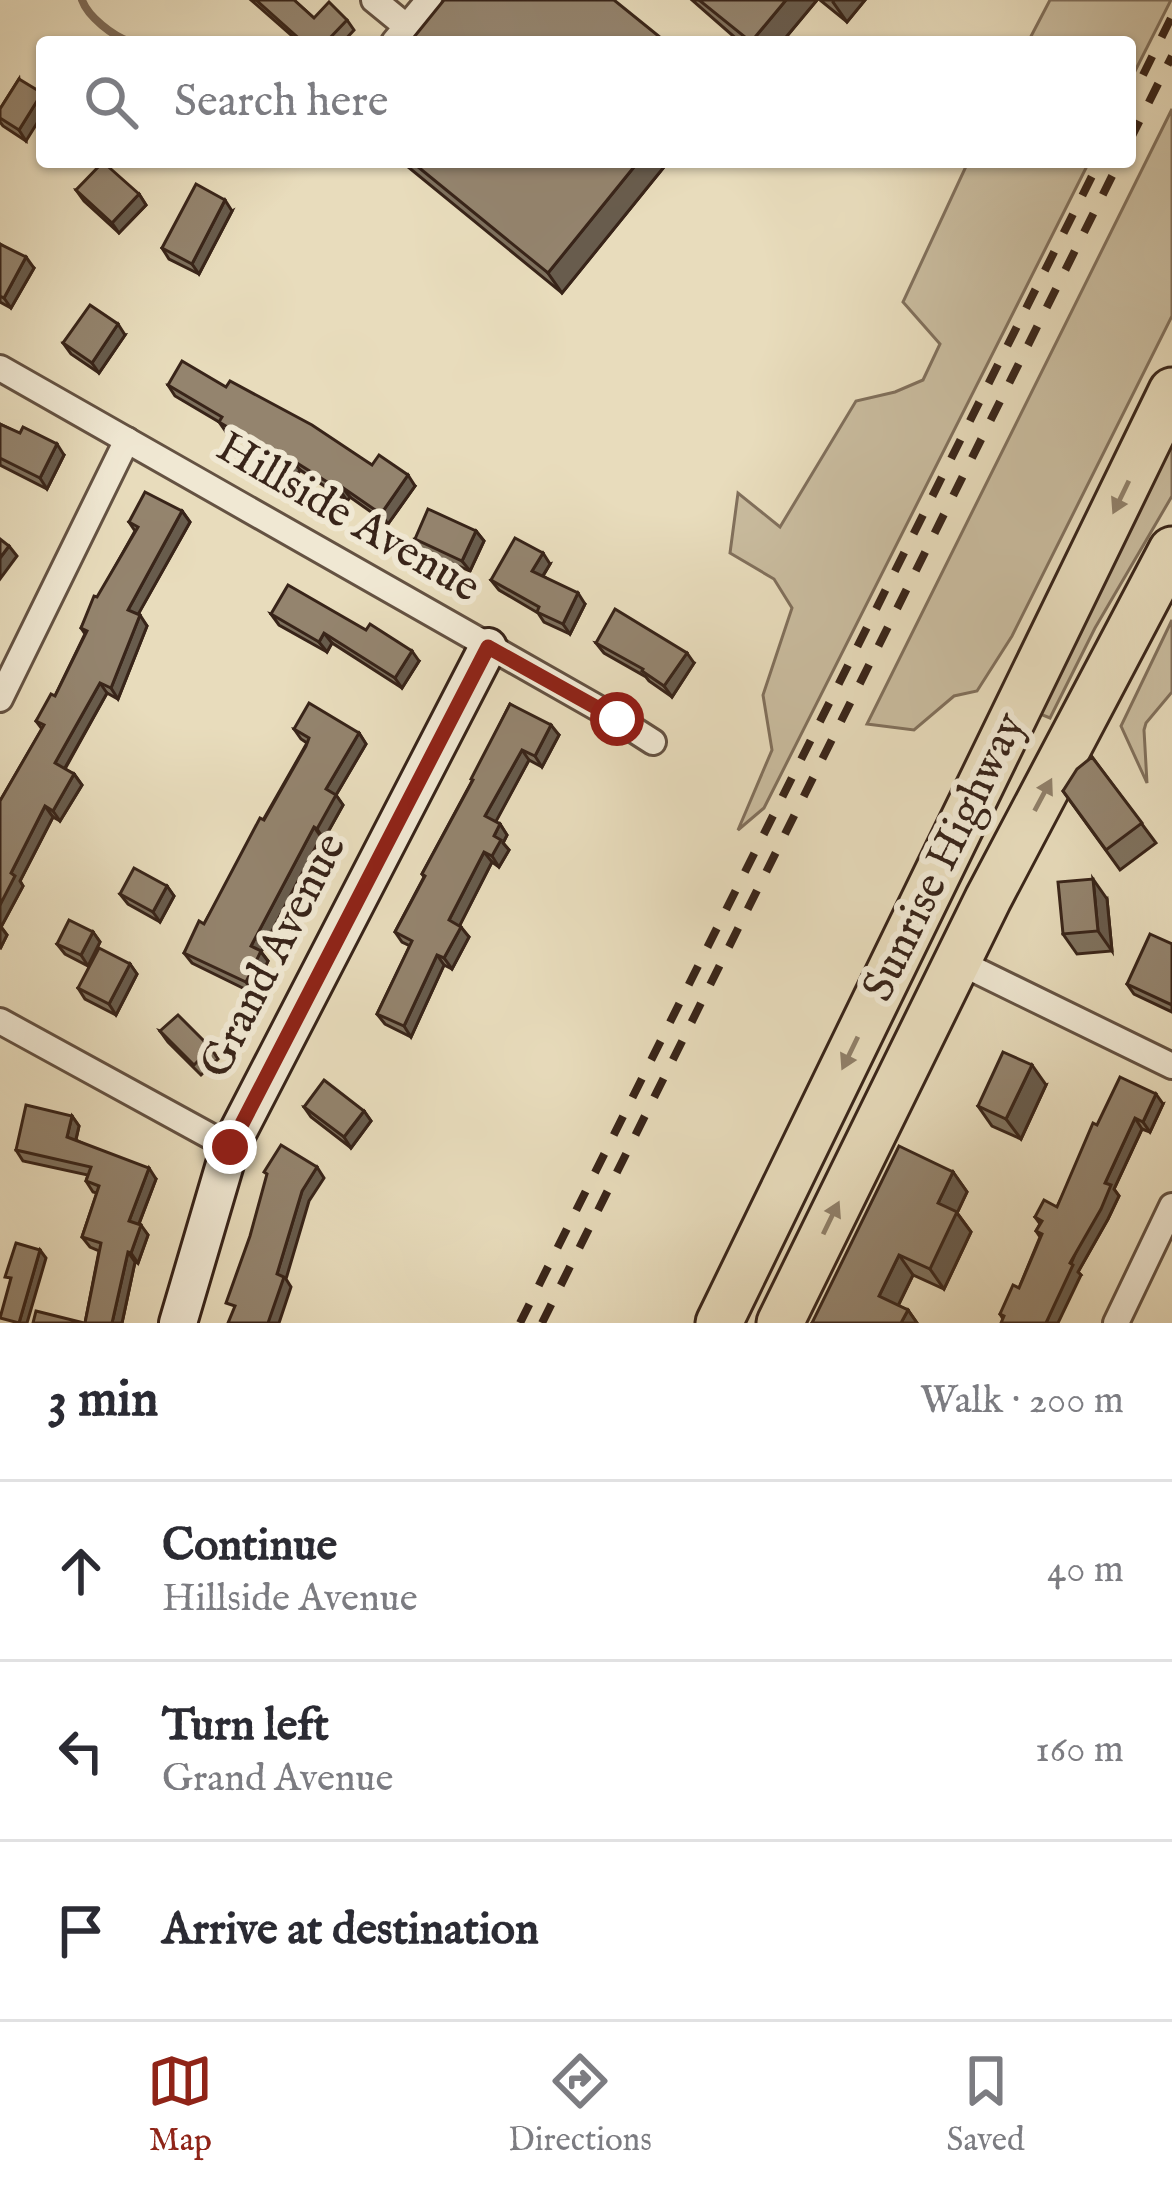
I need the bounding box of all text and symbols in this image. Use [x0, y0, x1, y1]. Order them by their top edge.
search box [36, 36, 1136, 168]
icon: search [78, 69, 144, 135]
text: Search here [174, 74, 388, 131]
street label: Hillside Avenue [206, 420, 490, 616]
one-way arrow [1111, 480, 1131, 515]
route start [590, 692, 644, 746]
street label: Sunrise Highway [850, 703, 1040, 1011]
one-way arrow [1032, 778, 1052, 813]
street label: Grand Avenue [188, 824, 360, 1088]
one-way arrow [840, 1036, 860, 1071]
route end [203, 1120, 257, 1174]
one-way arrow [821, 1200, 841, 1235]
text: 3 min [48, 1369, 158, 1434]
text: Walk · 200 m [920, 1377, 1124, 1426]
text: Continue [162, 1518, 337, 1575]
icon: ahead [48, 1538, 114, 1604]
text: 40 m [1047, 1546, 1124, 1595]
text: Hillside Avenue [162, 1575, 418, 1624]
text: Turn left [162, 1698, 329, 1755]
icon: left [48, 1718, 114, 1784]
text: 160 m [1035, 1726, 1124, 1775]
text: Grand Avenue [162, 1755, 393, 1804]
icon: arrive [48, 1898, 114, 1964]
text: Arrive at destination [162, 1902, 539, 1959]
tab: Map [147, 2048, 213, 2162]
tab: Directions [508, 2048, 652, 2162]
tab: Saved [947, 2048, 1025, 2162]

